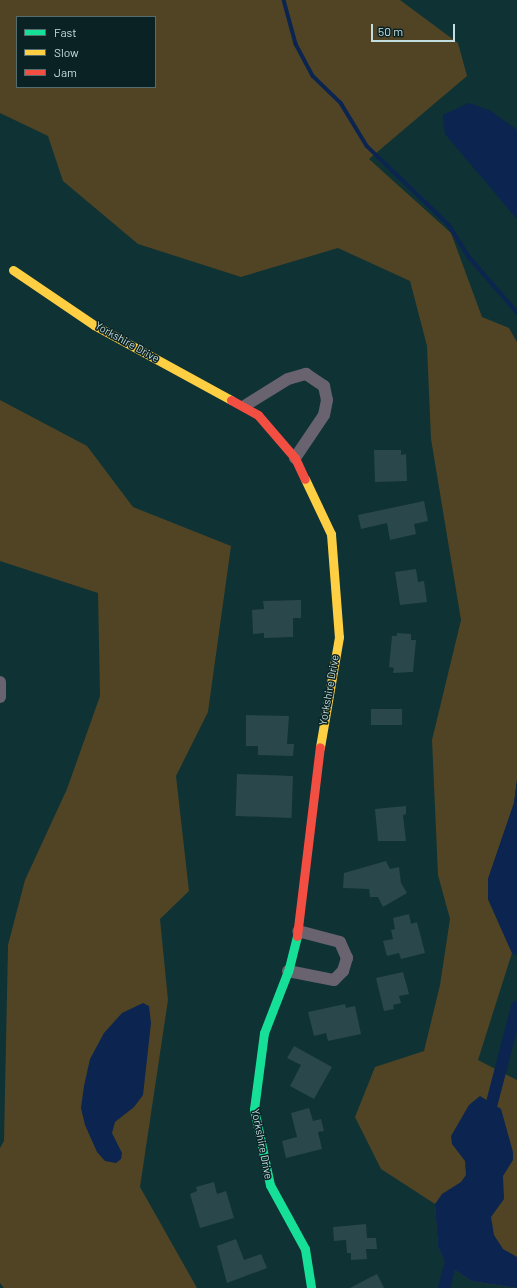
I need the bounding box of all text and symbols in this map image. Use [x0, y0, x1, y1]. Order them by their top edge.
legend [16, 16, 156, 88]
scale bar [373, 16, 457, 42]
text: 50 m [378, 24, 403, 38]
text: Fast [54, 25, 77, 39]
text: Slow [54, 45, 79, 59]
text: Jam [54, 65, 77, 79]
street label: Yorkshire Drive [93, 319, 161, 365]
street label: Yorkshire Drive [316, 654, 342, 726]
street label: Yorkshire Drive [249, 1108, 275, 1180]

